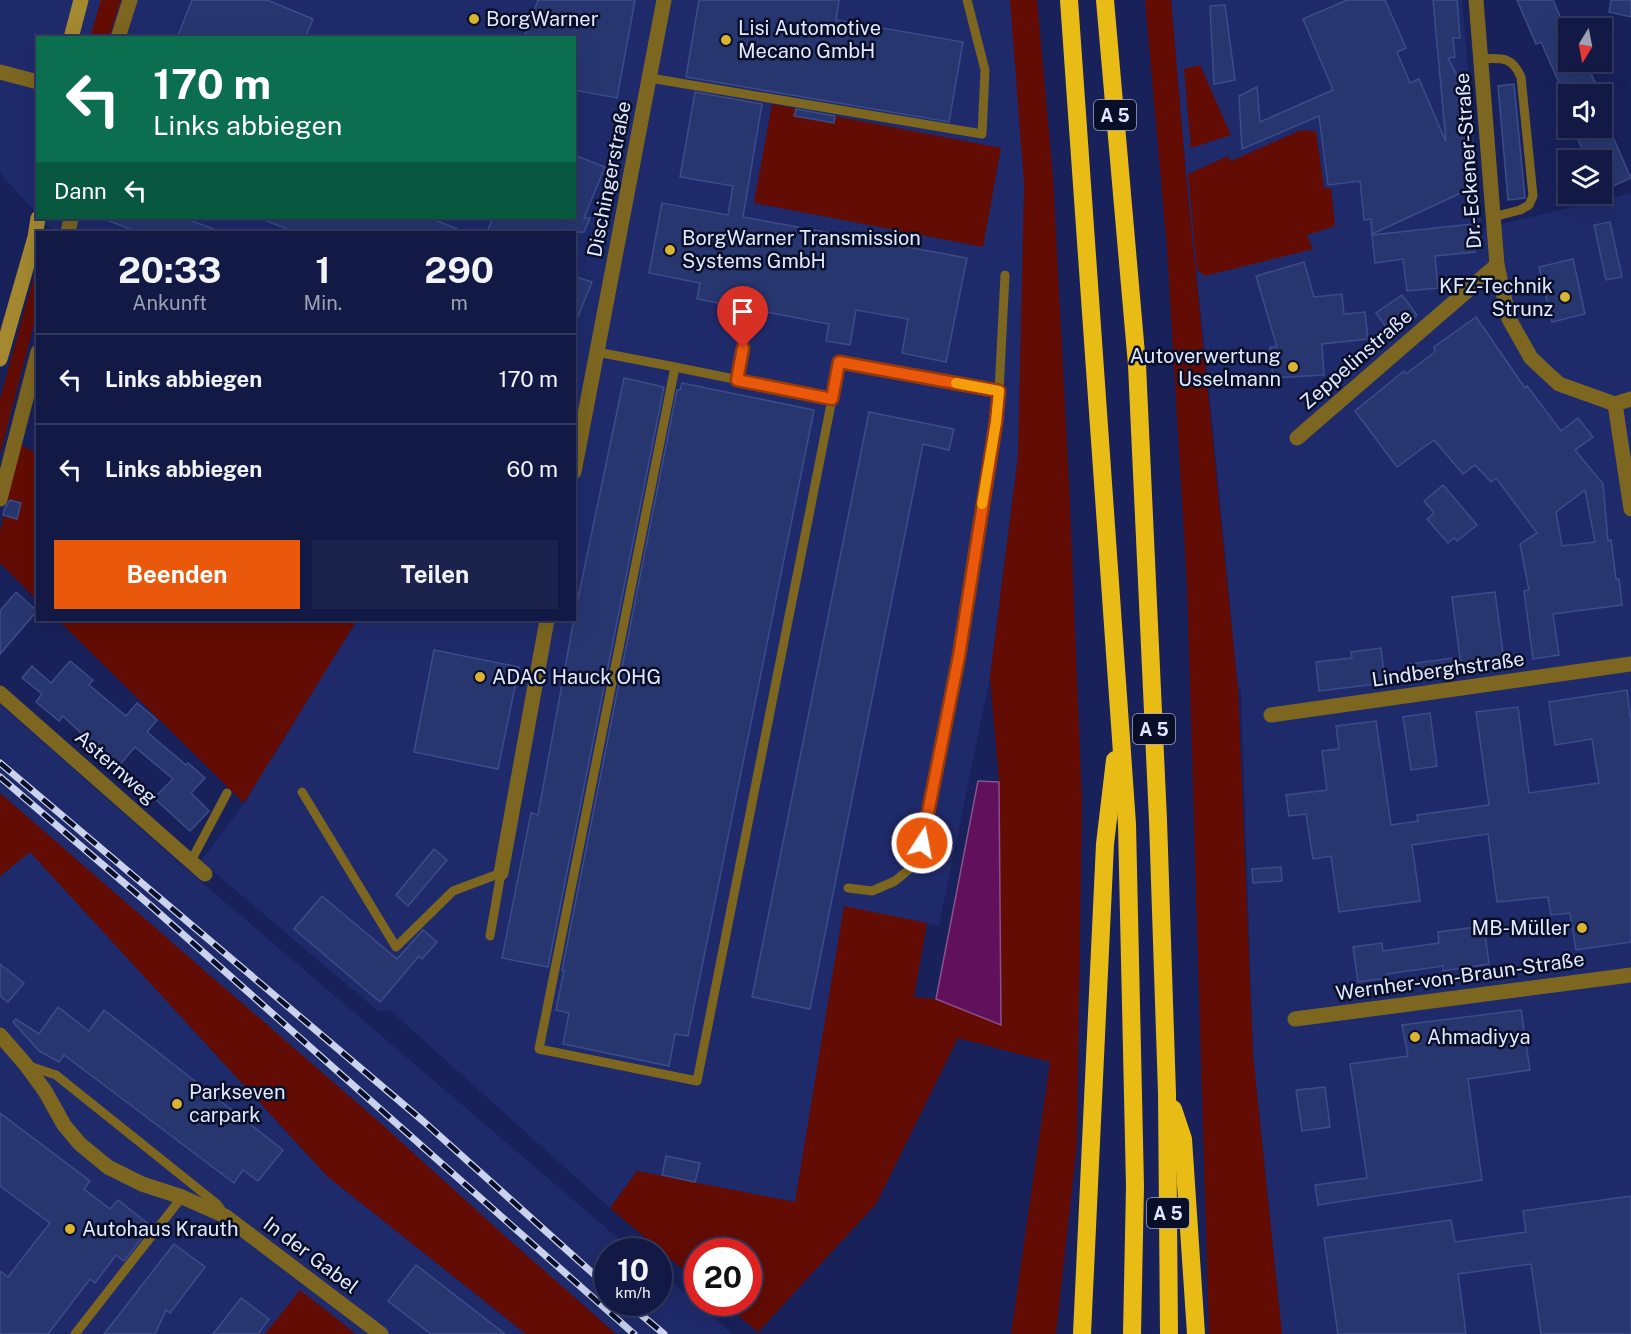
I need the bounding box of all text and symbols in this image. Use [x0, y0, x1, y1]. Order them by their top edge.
place label: BorgWarner [486, 7, 599, 31]
marker: BorgWarner [467, 12, 481, 26]
place label: Lisi Automotive Mecano GmbH [738, 16, 881, 63]
north arrow [1558, 18, 1612, 72]
map controls [1558, 18, 1612, 204]
marker: Lisi Automotive Mecano GmbH [719, 33, 733, 47]
text: 170 m [153, 59, 271, 108]
icon: left [54, 60, 132, 138]
street label: Dr.-Eckener-Straße [1450, 72, 1486, 250]
button: sound [1558, 84, 1612, 138]
street label: Dischingerstraße [582, 99, 636, 259]
road number: A 5 [1094, 100, 1136, 130]
text: Links abbiegen [153, 109, 342, 141]
button: layers [1558, 150, 1612, 204]
icon: left [119, 174, 152, 207]
text: Dann [54, 178, 107, 204]
place label: BorgWarner Transmission Systems GmbH [682, 226, 921, 273]
marker: BorgWarner Transmission Systems GmbH [663, 243, 677, 257]
text: 20:33 [118, 249, 222, 291]
text: 1 [315, 249, 331, 291]
text: 290 [424, 249, 494, 291]
place label: KFZ-Technik Strunz [1439, 274, 1553, 321]
pin [717, 286, 768, 348]
marker: KFZ-Technik Strunz [1558, 290, 1572, 304]
text: Ankunft [132, 291, 207, 315]
text: Min. [304, 291, 342, 315]
text: m [451, 291, 468, 315]
icon: arrive [726, 295, 759, 328]
street label: Zeppelinstraße [1295, 304, 1417, 414]
place label: Autoverwertung Usselmann [1130, 344, 1281, 391]
marker: Autoverwertung Usselmann [1286, 360, 1300, 374]
icon: left [54, 363, 87, 396]
text: Links abbiegen [105, 366, 262, 392]
text: 170 m [498, 366, 558, 392]
icon: left [54, 453, 87, 486]
text: Links abbiegen [105, 456, 262, 482]
text: 60 m [507, 456, 558, 482]
button: Beenden [54, 540, 300, 609]
button: Teilen [312, 540, 558, 609]
street label: Lindberghstraße [1370, 646, 1526, 692]
place label: ADAC Hauck OHG [492, 665, 661, 689]
marker: ADAC Hauck OHG [473, 670, 487, 684]
road number: A 5 [1133, 714, 1175, 744]
street label: Asternweg [70, 725, 162, 809]
position arrow [890, 811, 954, 875]
place label: MB-Müller [1472, 916, 1570, 940]
marker: MB-Müller [1575, 921, 1589, 935]
street label: Wernher-von-Braun-Straße [1334, 947, 1586, 1005]
place label: Ahmadiyya [1427, 1025, 1531, 1049]
marker: Ahmadiyya [1408, 1030, 1422, 1044]
place label: Parkseven carpark [189, 1080, 285, 1127]
marker: Parkseven carpark [170, 1097, 184, 1111]
road number: A 5 [1147, 1198, 1189, 1228]
street label: In der Gabel [259, 1211, 363, 1299]
place label: Autohaus Krauth [82, 1217, 239, 1241]
marker: Autohaus Krauth [63, 1222, 77, 1236]
speed limit sign: 20 [684, 1238, 762, 1316]
text: 10 [617, 1252, 649, 1288]
text: km/h [615, 1284, 651, 1301]

